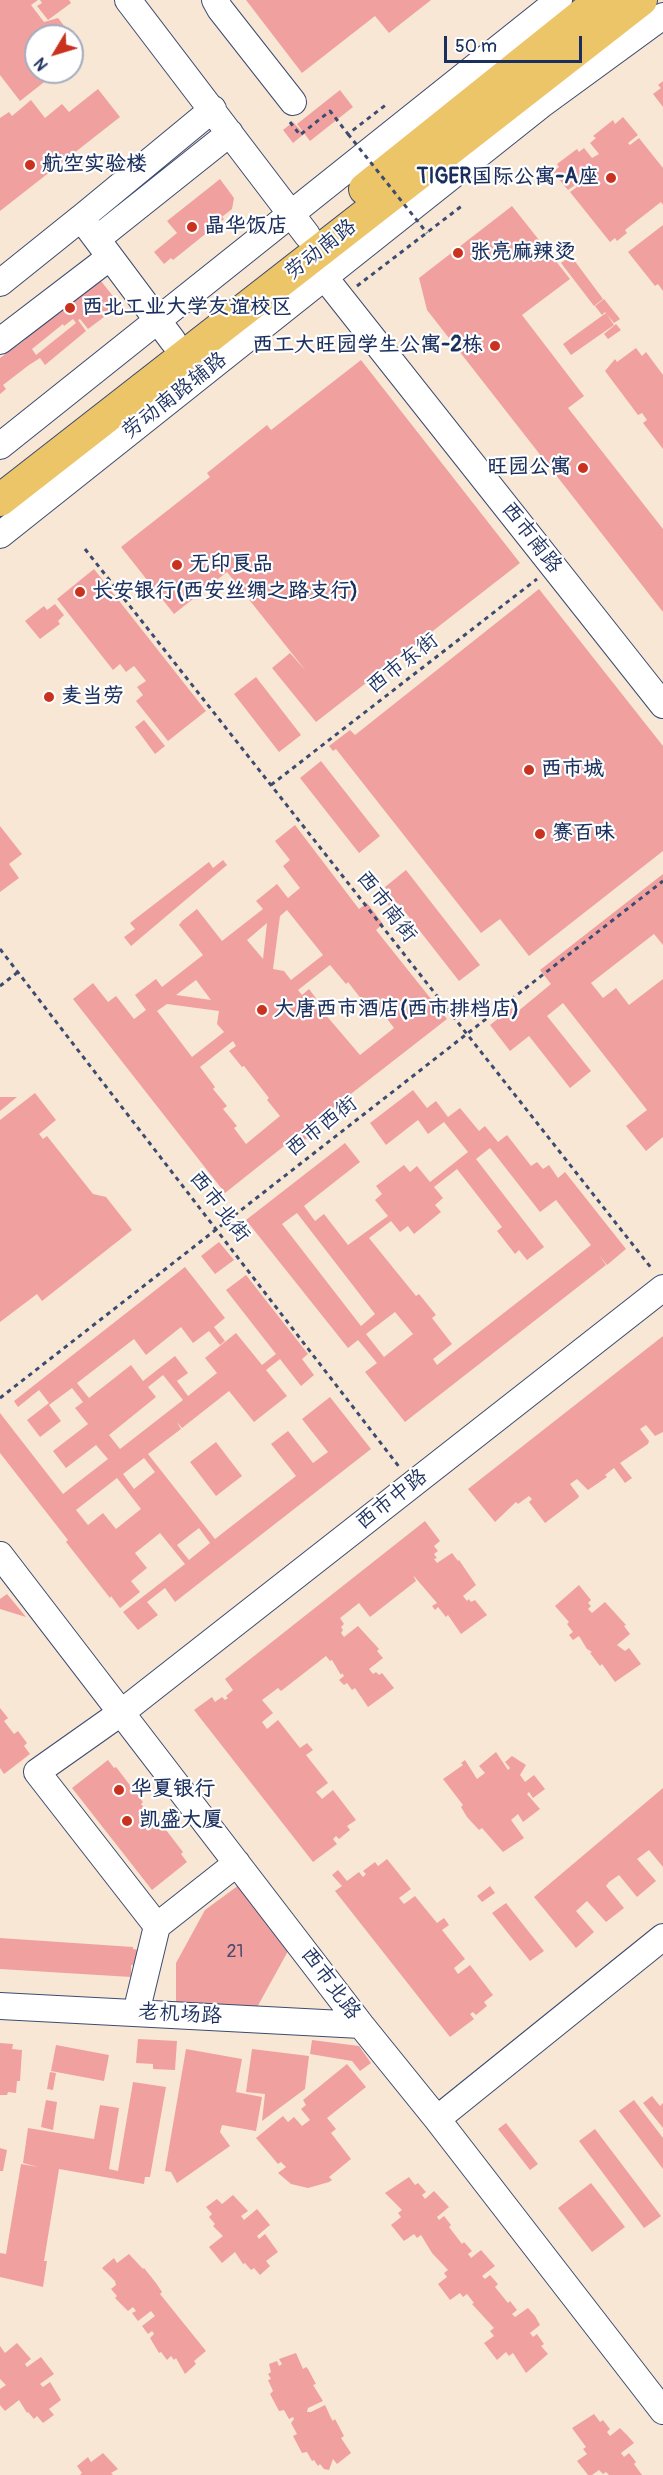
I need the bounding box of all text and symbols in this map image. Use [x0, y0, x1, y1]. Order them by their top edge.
north arrow [24, 24, 84, 84]
scale bar [447, 24, 585, 62]
text: 50 m [455, 35, 497, 58]
text: N [30, 53, 53, 74]
place label: 航空实验楼 [42, 152, 147, 178]
marker: 航空实验楼 [23, 158, 37, 172]
place label: TIGER国际公寓-A座 [417, 165, 599, 191]
marker: TIGER国际公寓-A座 [604, 171, 618, 185]
place label: 晶华饭店 [204, 214, 288, 240]
street label: 劳动南路 [280, 214, 362, 286]
marker: 晶华饭店 [185, 220, 199, 234]
place label: 张亮麻辣烫 [470, 240, 575, 266]
marker: 张亮麻辣烫 [451, 246, 465, 260]
place label: 西北工业大学友谊校区 [82, 295, 292, 321]
marker: 西北工业大学友谊校区 [63, 301, 77, 315]
place label: 西工大旺园学生公寓-2栋 [252, 333, 483, 359]
marker: 西工大旺园学生公寓-2栋 [488, 339, 502, 353]
street label: 劳动南路辅路 [118, 347, 232, 445]
place label: 旺园公寓 [487, 455, 571, 481]
marker: 旺园公寓 [576, 461, 590, 475]
street label: 西市南路 [495, 497, 567, 579]
place label: 无印良品 [189, 552, 273, 578]
marker: 无印良品 [170, 558, 184, 572]
place label: 长安银行(西安丝绸之路支行) [92, 579, 358, 605]
marker: 长安银行(西安丝绸之路支行) [73, 585, 87, 599]
street label: 西市东街 [362, 628, 444, 700]
place label: 麦当劳 [61, 684, 124, 710]
marker: 麦当劳 [42, 690, 56, 704]
place label: 西市城 [541, 757, 604, 783]
marker: 西市城 [522, 763, 536, 777]
place label: 赛百味 [552, 821, 615, 847]
marker: 赛百味 [533, 827, 547, 841]
street label: 西市南街 [350, 866, 422, 948]
place label: 大唐西市酒店(西市排档店) [274, 997, 519, 1023]
marker: 大唐西市酒店(西市排档店) [255, 1003, 269, 1017]
street label: 西市西街 [281, 1091, 363, 1163]
street label: 西市北街 [183, 1166, 255, 1248]
street label: 西市中路 [351, 1464, 433, 1536]
place label: 华夏银行 [131, 1777, 215, 1803]
marker: 华夏银行 [112, 1783, 126, 1797]
place label: 凯盛大厦 [139, 1808, 223, 1834]
marker: 凯盛大厦 [120, 1814, 134, 1828]
house number: 21 [226, 1941, 244, 1963]
street label: 西市北路 [295, 1943, 365, 2025]
street label: 老机场路 [137, 2000, 223, 2030]

